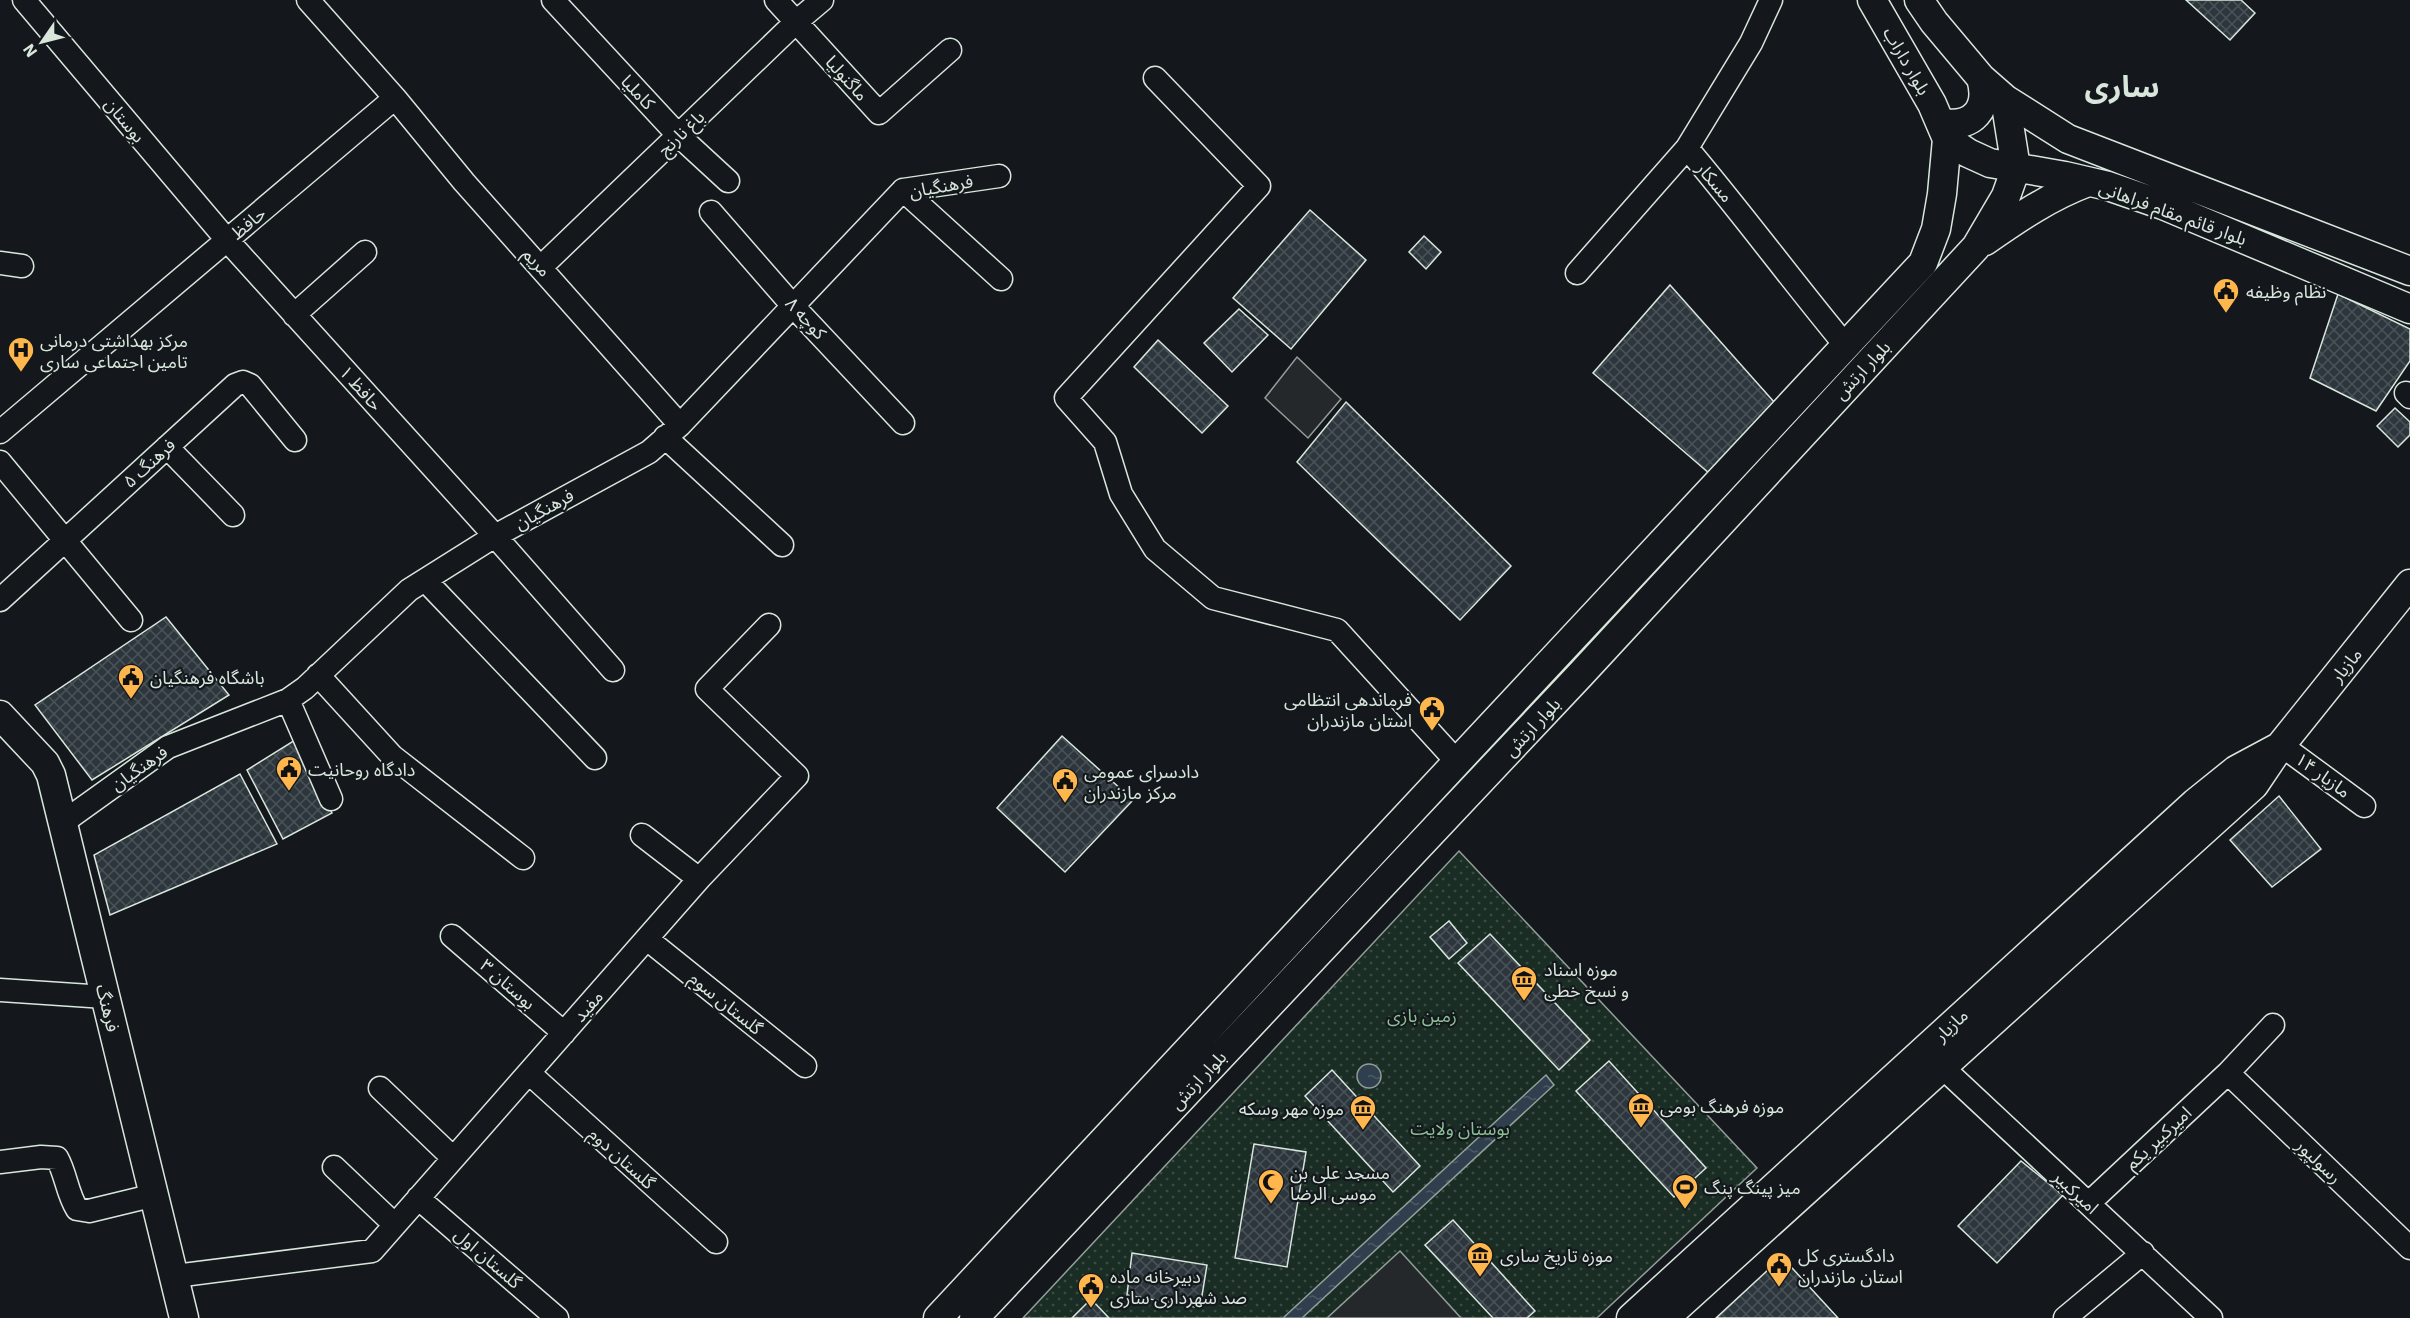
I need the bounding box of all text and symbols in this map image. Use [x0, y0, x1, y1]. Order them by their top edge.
north arrow [12, 12, 72, 72]
street label: بلوار داراب [1878, 23, 1936, 99]
text: N [18, 40, 41, 61]
street label: ماگنولیا [821, 50, 873, 106]
district label: ساری [2085, 66, 2159, 105]
street label: کاملیا [616, 70, 660, 115]
street label: بوستان [100, 93, 150, 147]
street label: باغ نارنج [653, 105, 711, 163]
street label: مسکار [1691, 156, 1739, 207]
street label: فرهنگیان [907, 169, 975, 203]
street label: بلوار قائم مقام فراهانی [2095, 176, 2250, 253]
street label: حافظ [226, 202, 270, 244]
street label: مریم [516, 243, 556, 283]
public building icon: نظام وظیفه [2211, 276, 2241, 314]
place label: نظام وظیفه [2246, 280, 2326, 306]
street label: کوچه ۸ [781, 292, 832, 345]
place label: مرکز بهداشتی درمانی تامین اجتماعی ساری [40, 329, 188, 373]
hospital icon: مرکز بهداشتی درمانی تامین اجتماعی ساری [6, 335, 36, 373]
street label: بلوار ارتش [1829, 336, 1895, 404]
street label: حافظ ۱ [335, 360, 387, 416]
street label: فرهنگ ۵ [118, 433, 180, 493]
street label: فرهنگیان [510, 483, 578, 535]
street label: مازیار [2324, 643, 2367, 688]
public building icon: باشگاه فرهنگیان [116, 662, 146, 700]
place label: باشگاه فرهنگیان [150, 666, 265, 689]
place label: فرماندهی انتظامی استان مازندران [1284, 688, 1412, 732]
street label: بلوار ارتش [1499, 693, 1565, 761]
public building icon: فرماندهی انتظامی استان مازندران [1417, 694, 1447, 732]
street label: فرهنگیان [106, 740, 172, 796]
street label: مازیار ۱۴ [2291, 747, 2355, 803]
public building icon: دادگاه روحانیت [274, 754, 304, 792]
place label: دادگاه روحانیت [308, 758, 415, 781]
place label: دادسرای عمومی مرکز مازندران [1084, 760, 1199, 804]
public building icon: دادسرای عمومی مرکز مازندران [1050, 766, 1080, 804]
street label: بوستان ۳ [475, 954, 541, 1014]
place label: موزه اسناد و نسخ خطی [1544, 958, 1629, 1004]
museum icon: موزه اسناد و نسخ خطی [1509, 964, 1539, 1002]
street label: گلستان سوم [683, 966, 768, 1042]
street label: فرهنگ [91, 982, 125, 1034]
street label: مفید [568, 985, 608, 1027]
park label: زمین بازی [1387, 1004, 1457, 1027]
street label: مازیار [1929, 1004, 1973, 1047]
street label: بلوار ارتش [1165, 1046, 1231, 1114]
museum icon: موزه فرهنگ بومی [1626, 1091, 1656, 1129]
museum icon: موزه مهر وسکه [1348, 1093, 1378, 1131]
place label: موزه فرهنگ بومی [1660, 1095, 1784, 1118]
place label: موزه مهر وسکه [1239, 1097, 1344, 1120]
street label: امیرکبیر یکم [2120, 1101, 2198, 1176]
park label: بوستان ولایت [1410, 1117, 1510, 1140]
street label: گلستان دوم [582, 1122, 661, 1197]
street label: رسولپور [2290, 1133, 2347, 1189]
place label: مسجد علی بن موسی الرضا [1290, 1161, 1390, 1205]
street label: امیرکبیر [2048, 1164, 2104, 1219]
mosque icon: مسجد علی بن موسی الرضا [1256, 1167, 1286, 1205]
sports icon: میز پینگ پنگ [1670, 1172, 1700, 1210]
place label: میز پینگ پنگ [1704, 1176, 1801, 1199]
street label: گلستان اول [450, 1223, 527, 1294]
museum icon: موزه تاریخ ساری [1465, 1240, 1495, 1278]
place label: موزه تاریخ ساری [1500, 1244, 1613, 1269]
place label: دادگستری کل استان مازندران [1798, 1244, 1903, 1288]
public building icon: دادگستری کل استان مازندران [1764, 1250, 1794, 1288]
place label: دبیرخانه ماده صد شهرداری ساری [1110, 1265, 1247, 1309]
public building icon: دبیرخانه ماده صد شهرداری ساری [1076, 1271, 1106, 1309]

